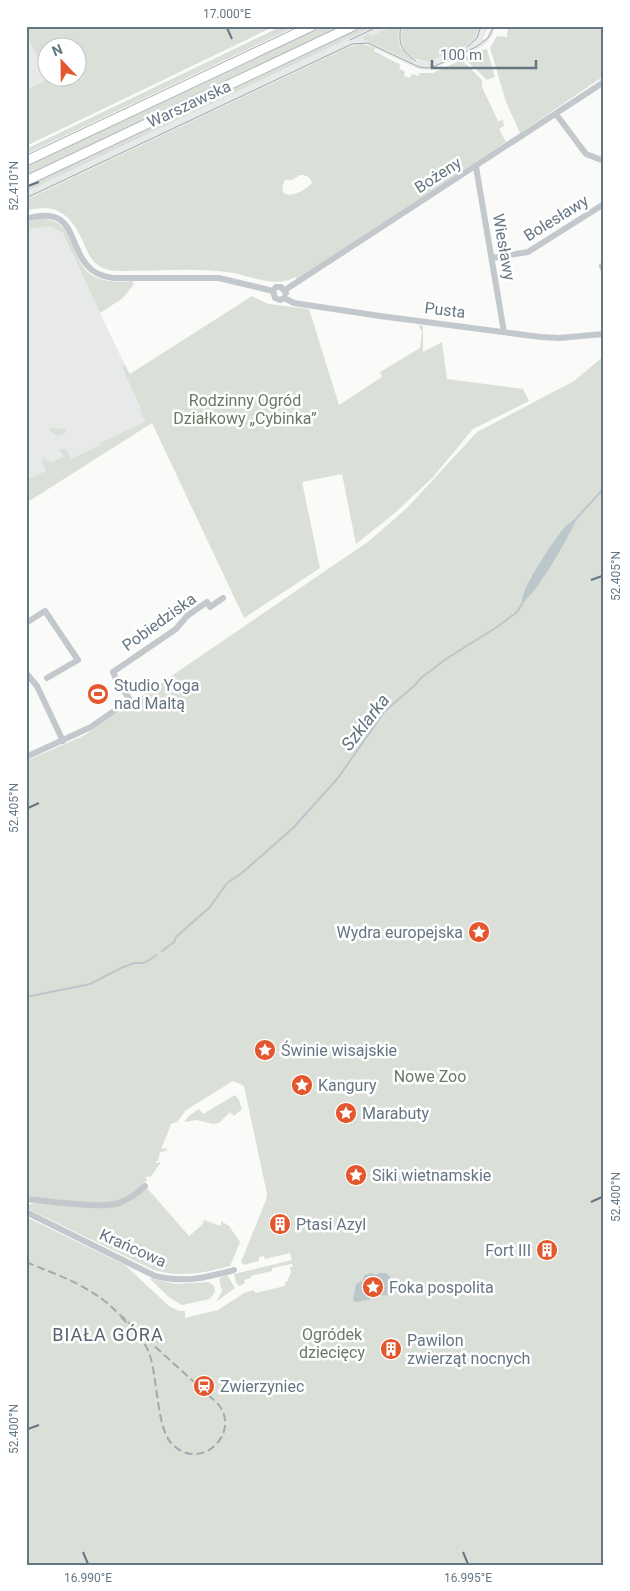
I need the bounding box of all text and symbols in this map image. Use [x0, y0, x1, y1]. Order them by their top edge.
text: 17.000°E [203, 7, 251, 21]
north arrow [38, 38, 88, 88]
scale bar [432, 38, 536, 70]
text: N [50, 41, 65, 59]
text: 100 m [440, 46, 482, 64]
street label: Warszawska [144, 76, 234, 132]
street label: Bożeny [411, 153, 465, 197]
text: 52.410°N [7, 161, 21, 211]
street label: Bolesławy [520, 191, 592, 245]
street label: Wiesławy [489, 212, 519, 282]
street label: Pusta [423, 298, 467, 322]
park label: Rodzinny Ogród Działkowy „Cybinka” [173, 391, 317, 428]
text: 52.405°N [609, 551, 623, 601]
street label: Pobiedziska [118, 589, 200, 655]
place label: Studio Yoga nad Maltą [114, 676, 199, 713]
sports icon: Studio Yoga nad Maltą [86, 682, 110, 706]
water label: Szklarka [336, 690, 394, 754]
text: 52.405°N [7, 783, 21, 833]
place icon: Wydra europejska [467, 920, 491, 944]
place label: Wydra europejska [336, 923, 463, 942]
place icon: Świnie wisajskie [253, 1038, 277, 1062]
place label: Świnie wisajskie [281, 1040, 397, 1060]
park label: Nowe Zoo [394, 1067, 466, 1086]
place icon: Kangury [290, 1073, 314, 1097]
place label: Kangury [318, 1076, 377, 1095]
place icon: Marabuty [334, 1101, 358, 1125]
place label: Marabuty [362, 1104, 430, 1123]
place icon: Siki wietnamskie [344, 1163, 368, 1187]
place label: Siki wietnamskie [372, 1166, 491, 1185]
text: 52.400°N [609, 1172, 623, 1222]
building icon: Ptasi Azyl [268, 1212, 292, 1236]
place label: Ptasi Azyl [296, 1215, 366, 1234]
street label: Krańcowa [97, 1225, 169, 1271]
building icon: Fort III [535, 1238, 559, 1262]
place label: Fort III [485, 1241, 531, 1260]
place icon: Foka pospolita [361, 1275, 385, 1299]
place label: Foka pospolita [389, 1278, 494, 1297]
district label: BIAŁA GÓRA [52, 1324, 164, 1345]
park label: Ogródek dziecięcy [299, 1325, 365, 1362]
place label: Pawilon zwierząt nocnych [407, 1331, 530, 1368]
building icon: Pawilon zwierząt nocnych [379, 1337, 403, 1361]
station icon: Zwierzyniec [192, 1374, 216, 1398]
place label: Zwierzyniec [220, 1377, 304, 1396]
text: 52.400°N [7, 1404, 21, 1454]
text: 16.990°E [64, 1571, 112, 1585]
text: 16.995°E [444, 1571, 492, 1585]

